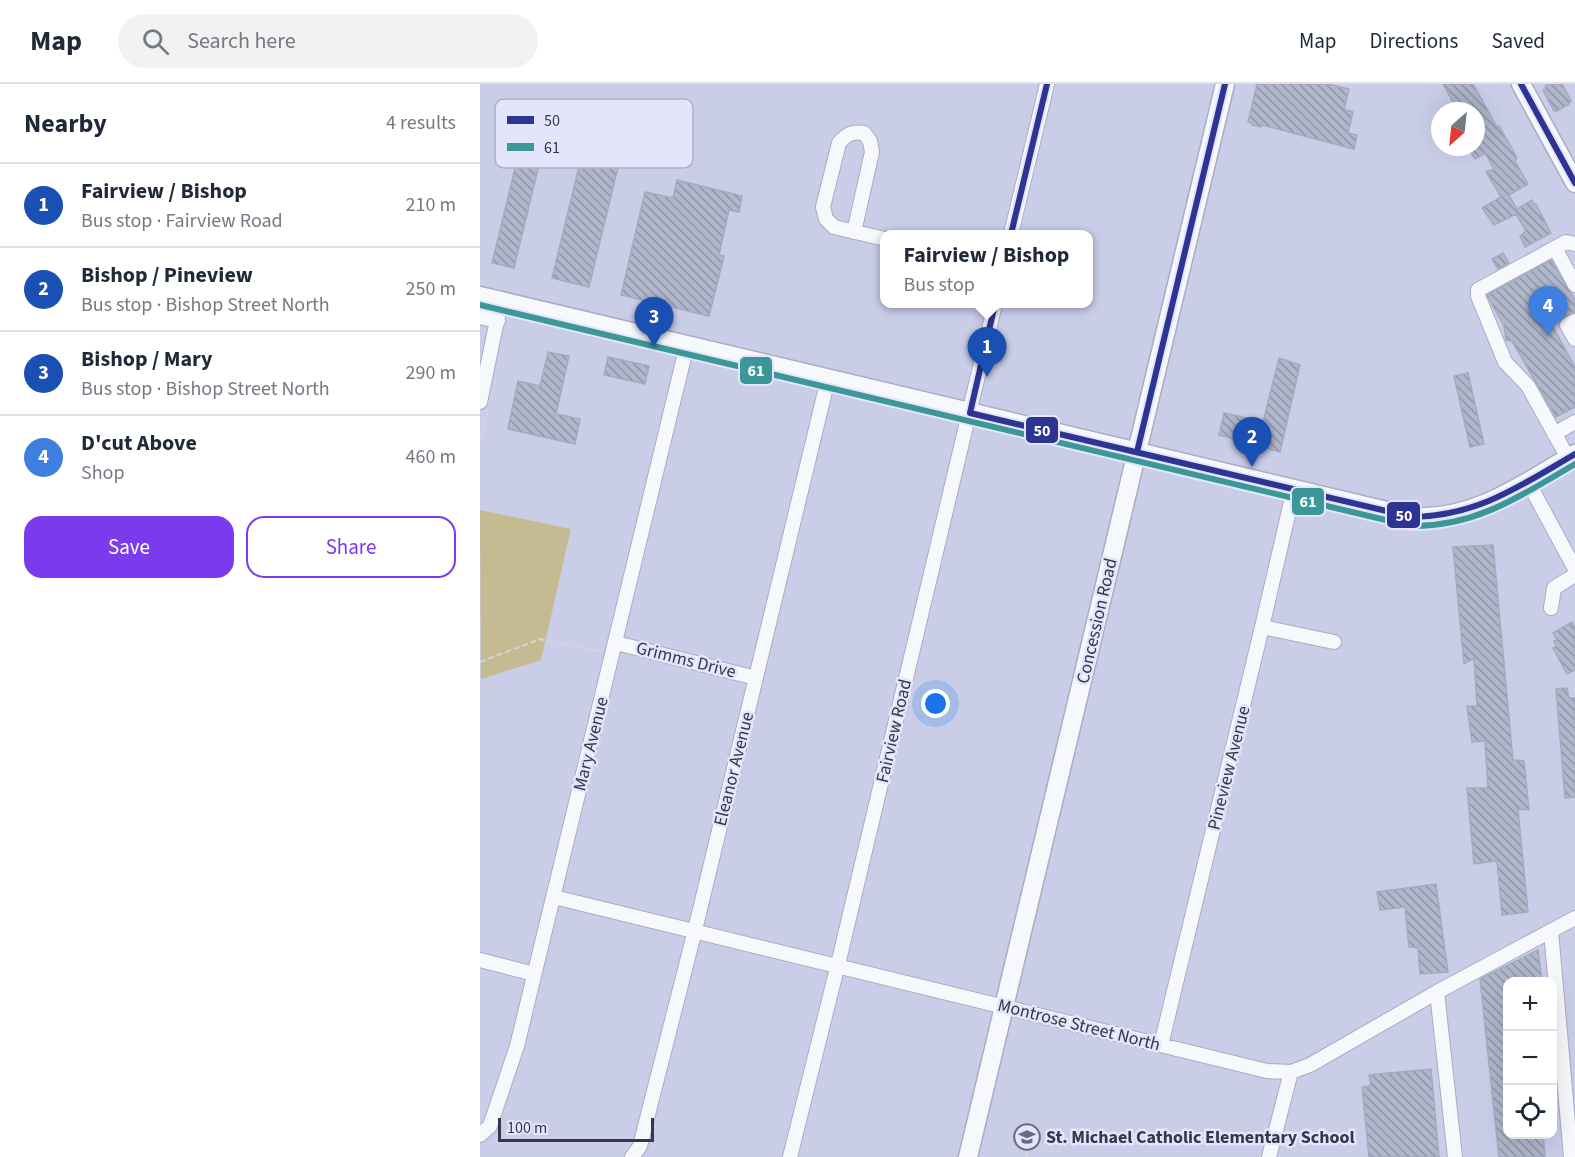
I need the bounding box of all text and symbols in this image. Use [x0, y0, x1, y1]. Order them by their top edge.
search box [118, 14, 538, 68]
text: Map [30, 21, 82, 61]
icon: search [139, 25, 172, 58]
text: Search here [187, 25, 296, 57]
text: Map [1299, 26, 1337, 56]
text: Directions [1370, 26, 1458, 56]
text: Saved [1491, 26, 1545, 56]
legend [495, 99, 693, 168]
north arrow [1431, 102, 1485, 156]
text: Nearby [24, 105, 107, 142]
text: 4 results [386, 109, 456, 137]
text: 50 [544, 110, 560, 132]
text: 61 [544, 137, 560, 159]
text: Fairview / Bishop [81, 175, 247, 207]
text: 1 [38, 191, 49, 219]
text: 210 m [406, 191, 456, 219]
text: Bus stop · Fairview Road [81, 207, 283, 235]
popup [880, 230, 1093, 308]
text: Fairview / Bishop [904, 239, 1069, 271]
text: Bishop / Pineview [81, 259, 253, 291]
text: Bus stop [904, 271, 975, 299]
text: 2 [38, 275, 49, 303]
text: 250 m [406, 275, 456, 303]
pin: 4 [1528, 286, 1568, 336]
text: Bus stop · Bishop Street North [81, 291, 330, 319]
pin: 3 [634, 298, 674, 347]
pin: 1 [968, 328, 1006, 377]
text: Bishop / Mary [81, 343, 213, 375]
line badge: 61 [739, 356, 773, 385]
text: 3 [38, 359, 49, 387]
text: 290 m [406, 359, 456, 387]
text: 61 [748, 360, 764, 382]
text: Bus stop · Bishop Street North [81, 375, 330, 403]
line badge: 50 [1025, 416, 1059, 444]
pin: 2 [1232, 418, 1272, 467]
text: 50 [1034, 420, 1050, 442]
text: D'cut Above [81, 427, 197, 459]
text: 4 [38, 443, 49, 471]
text: 460 m [406, 443, 456, 471]
text: Shop [81, 459, 125, 487]
line badge: 61 [1291, 487, 1325, 516]
text: 61 [1300, 491, 1316, 513]
line badge: 50 [1386, 501, 1421, 529]
text: 50 [1396, 505, 1412, 527]
button: Save [24, 516, 234, 578]
button: Share [246, 516, 456, 578]
street label: Concession Road [1070, 556, 1124, 686]
street label: Grimms Drive [634, 636, 738, 684]
street label: Fairview Road [870, 677, 918, 785]
your location [921, 689, 950, 718]
street label: Mary Avenue [567, 694, 615, 794]
street label: Pineview Avenue [1201, 703, 1257, 833]
street label: Eleanor Avenue [708, 709, 760, 829]
map controls [1503, 977, 1557, 1139]
button: + [1503, 977, 1557, 1031]
street label: Montrose Street North [995, 993, 1163, 1057]
button: − [1503, 1031, 1557, 1085]
button: locate [1503, 1085, 1557, 1139]
scale bar [498, 1115, 654, 1142]
text: 100 m [507, 1117, 547, 1139]
school or university icon: St. Michael Catholic Elementary School [1012, 1122, 1042, 1152]
place label: St. Michael Catholic Elementary School [1046, 1125, 1355, 1150]

